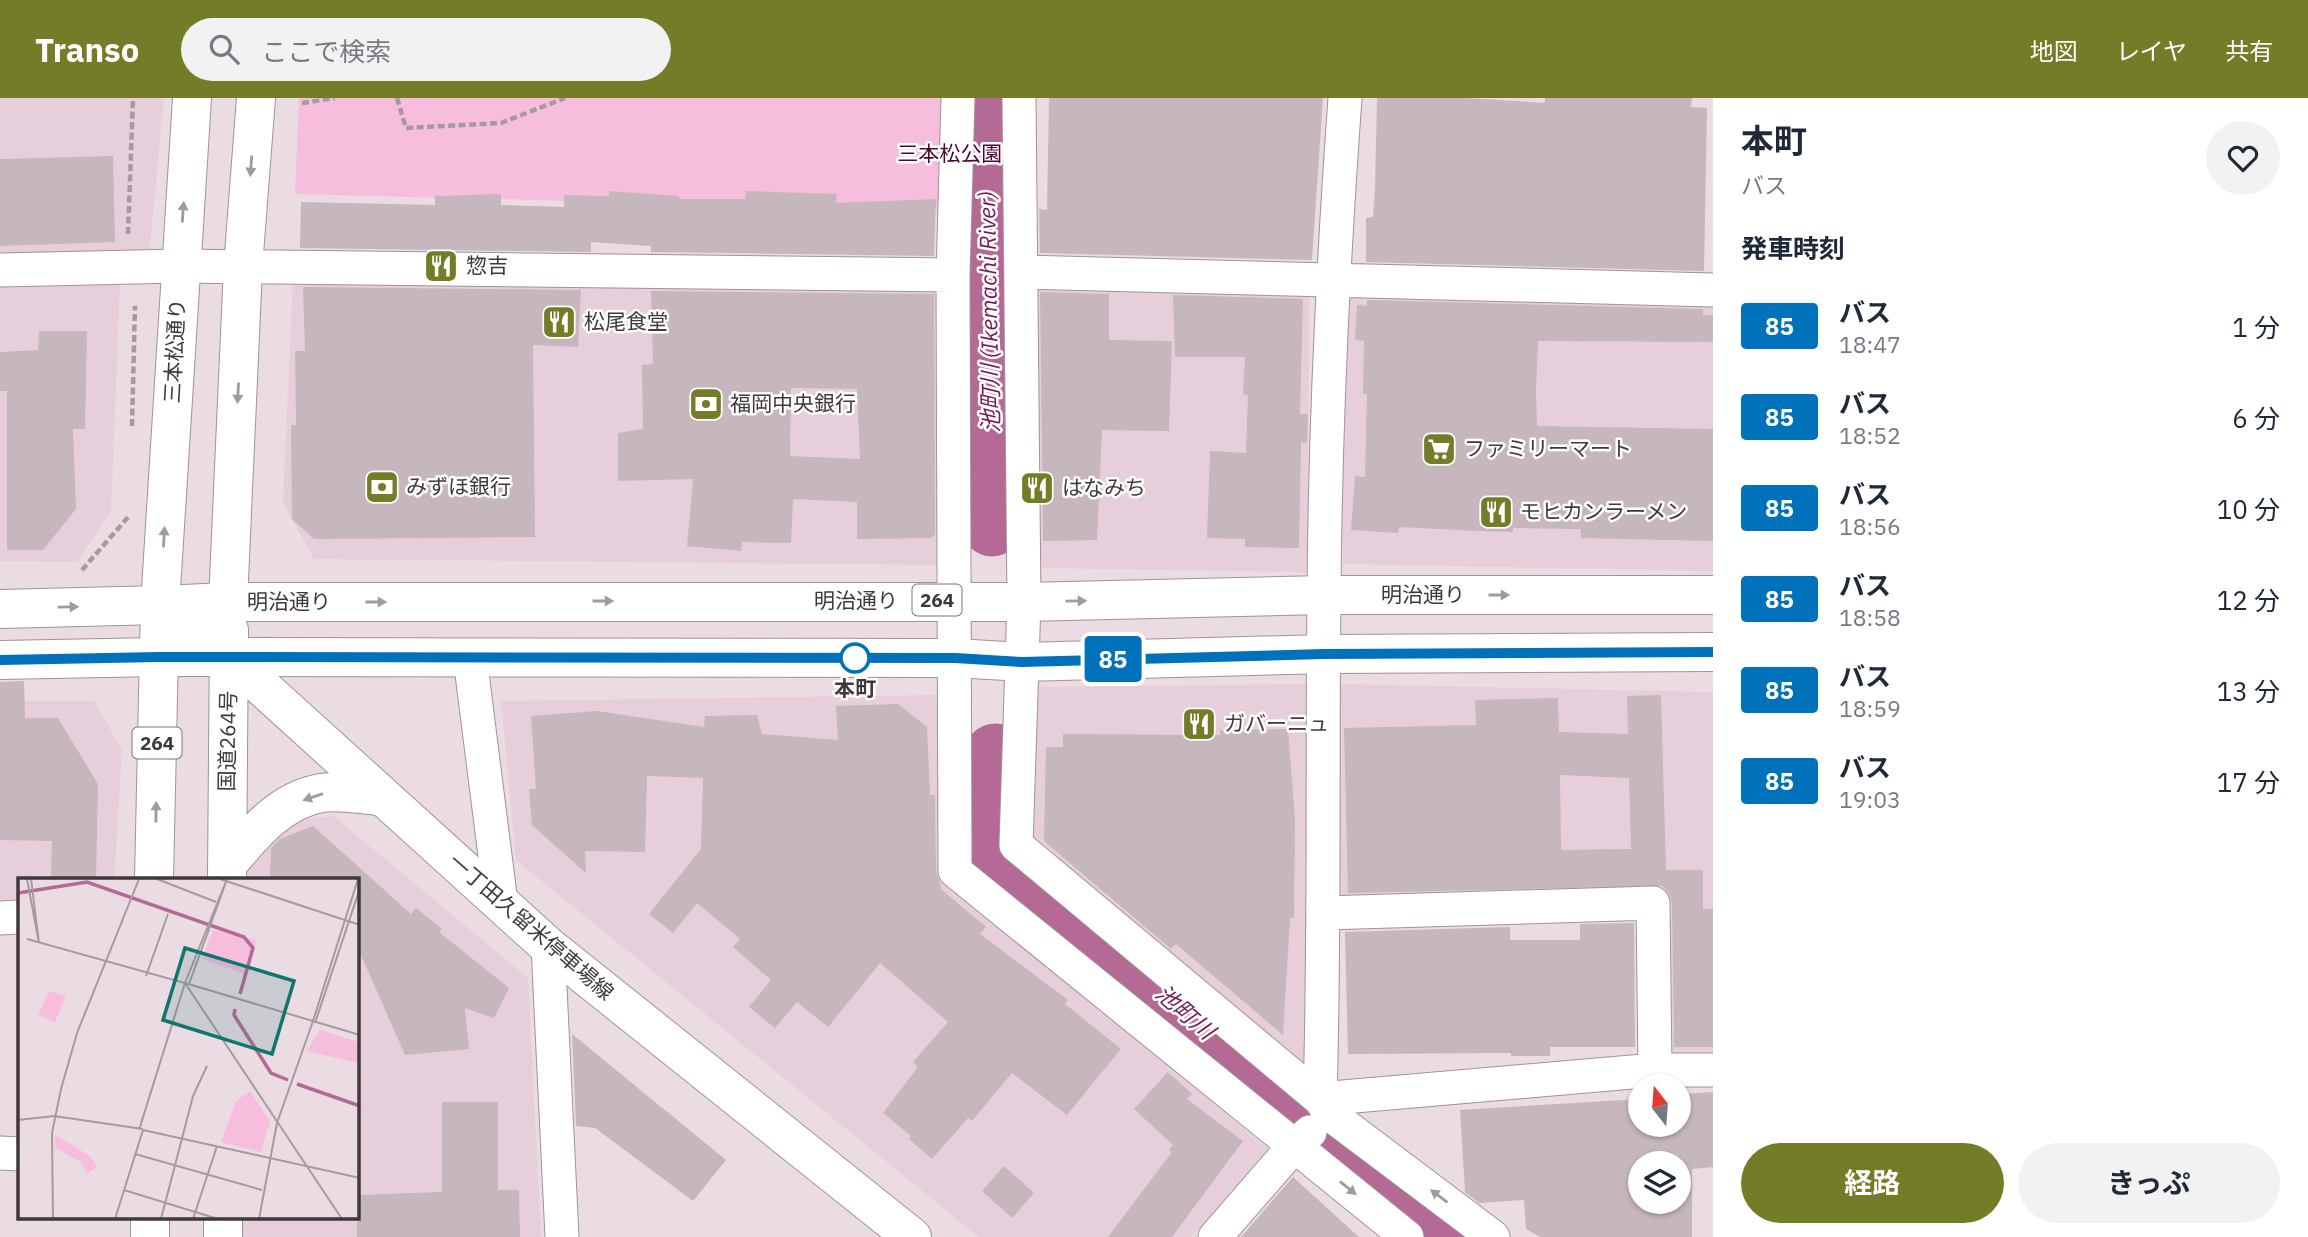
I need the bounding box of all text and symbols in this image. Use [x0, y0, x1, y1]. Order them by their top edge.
search box [181, 18, 671, 81]
text: Transo [35, 28, 139, 71]
icon: search [205, 30, 243, 68]
text: ここで検索 [261, 34, 391, 68]
text: 地図 [2030, 35, 2078, 67]
text: レイヤ [2116, 35, 2187, 67]
text: 共有 [2225, 35, 2273, 67]
text: 本町 [1741, 119, 1807, 162]
button: heart [2206, 121, 2280, 195]
park label: 三本松公園 [898, 139, 1003, 167]
one-way arrow [245, 155, 256, 177]
text: バス [1741, 170, 1787, 200]
water label: 池町川 (Ikemachi River) [971, 191, 1005, 433]
one-way arrow [178, 201, 189, 223]
text: 発車時刻 [1741, 231, 1845, 265]
restaurant icon: 惣吉 [422, 247, 460, 285]
place label: 惣吉 [466, 251, 508, 279]
text: バス [1839, 295, 1891, 329]
street label: 三本松通り [157, 298, 191, 404]
restaurant icon: 松尾食堂 [540, 303, 578, 341]
place label: 松尾食堂 [584, 307, 668, 335]
text: 85 [1765, 310, 1794, 342]
text: 1 分 [2232, 310, 2280, 344]
text: 18:47 [1839, 329, 1901, 359]
one-way arrow [232, 382, 243, 404]
bank icon: 福岡中央銀行 [687, 385, 725, 423]
text: バス [1839, 386, 1891, 420]
place label: 福岡中央銀行 [730, 389, 856, 417]
text: 85 [1765, 401, 1794, 433]
text: 6 分 [2232, 401, 2280, 435]
text: 18:52 [1839, 420, 1901, 450]
supermarket icon: ファミリーマート [1420, 430, 1458, 468]
place label: ファミリーマート [1464, 434, 1632, 462]
bank icon: みずほ銀行 [363, 468, 401, 506]
restaurant icon: はなみち [1018, 469, 1056, 507]
place label: みずほ銀行 [406, 472, 511, 500]
place label: はなみち [1062, 473, 1146, 501]
text: バス [1839, 477, 1891, 511]
text: 85 [1765, 492, 1794, 524]
text: 10 分 [2217, 492, 2280, 526]
restaurant icon: モヒカンラーメン [1477, 493, 1515, 531]
place label: モヒカンラーメン [1520, 497, 1687, 525]
text: 18:56 [1839, 511, 1901, 541]
one-way arrow [159, 526, 170, 548]
text: バス [1839, 568, 1891, 602]
street label: 明治通り [1381, 580, 1465, 608]
text: 85 [1765, 583, 1794, 615]
text: 12 分 [2217, 583, 2280, 617]
road number: 264 [912, 584, 962, 615]
street label: 明治通り [814, 586, 898, 614]
street label: 明治通り [247, 587, 331, 615]
one-way arrow [1488, 589, 1510, 601]
one-way arrow [592, 595, 614, 607]
one-way arrow [1065, 595, 1087, 606]
one-way arrow [365, 596, 387, 608]
one-way arrow [57, 602, 79, 613]
text: 18:58 [1839, 602, 1901, 632]
line badge: 85 [1082, 636, 1144, 682]
marker: 本町 [840, 643, 870, 673]
text: 85 [1099, 643, 1127, 675]
text: バス [1839, 659, 1891, 693]
place label: 本町 [834, 674, 876, 702]
text: 85 [1765, 674, 1794, 706]
text: 13 分 [2217, 674, 2280, 708]
street label: 国道264号 [212, 690, 242, 792]
text: 18:59 [1839, 693, 1901, 723]
restaurant icon: ガバーニュ [1180, 705, 1218, 743]
place label: ガバーニュ [1224, 709, 1329, 737]
road number: 264 [132, 728, 182, 758]
text: バス [1839, 750, 1891, 784]
text: 85 [1765, 765, 1794, 797]
text: 17 分 [2217, 765, 2280, 799]
text: 19:03 [1839, 784, 1901, 814]
one-way arrow [303, 792, 324, 803]
one-way arrow [150, 801, 162, 823]
street label: 一丁田久留米停車場線 [443, 847, 620, 1006]
inset map [18, 878, 359, 1220]
water label: 池町川 [1150, 977, 1224, 1047]
north arrow [1628, 1074, 1690, 1138]
map controls [1628, 1074, 1691, 1214]
button: 経路 [1741, 1143, 2004, 1223]
button: きっぷ [2018, 1143, 2280, 1223]
button: layers [1628, 1151, 1691, 1214]
one-way arrow [1338, 1181, 1356, 1196]
one-way arrow [1430, 1189, 1448, 1203]

